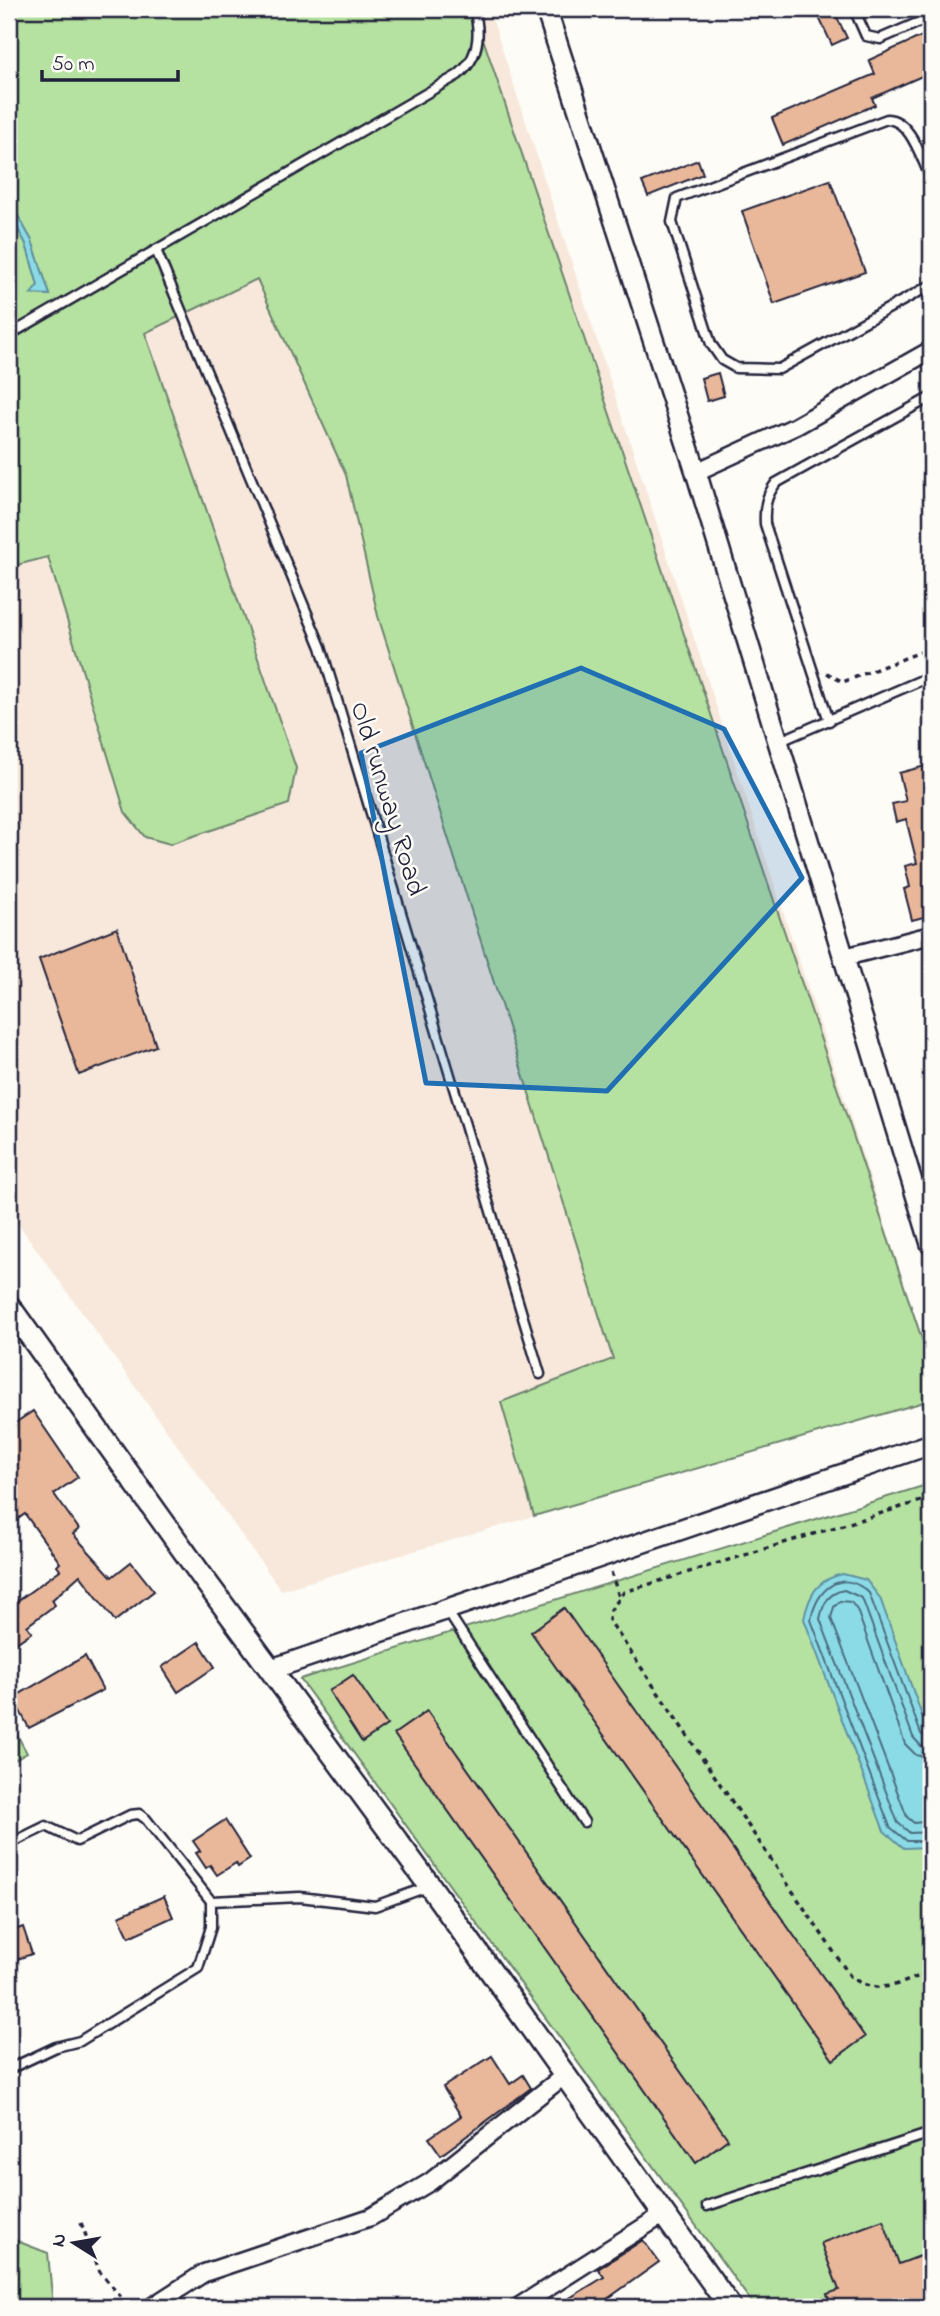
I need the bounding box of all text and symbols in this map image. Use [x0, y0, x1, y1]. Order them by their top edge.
scale bar [42, 38, 178, 82]
text: 50 m [52, 50, 95, 80]
street label: Old runway Road [338, 697, 436, 901]
north arrow [38, 2208, 108, 2278]
text: N [45, 2231, 74, 2249]

